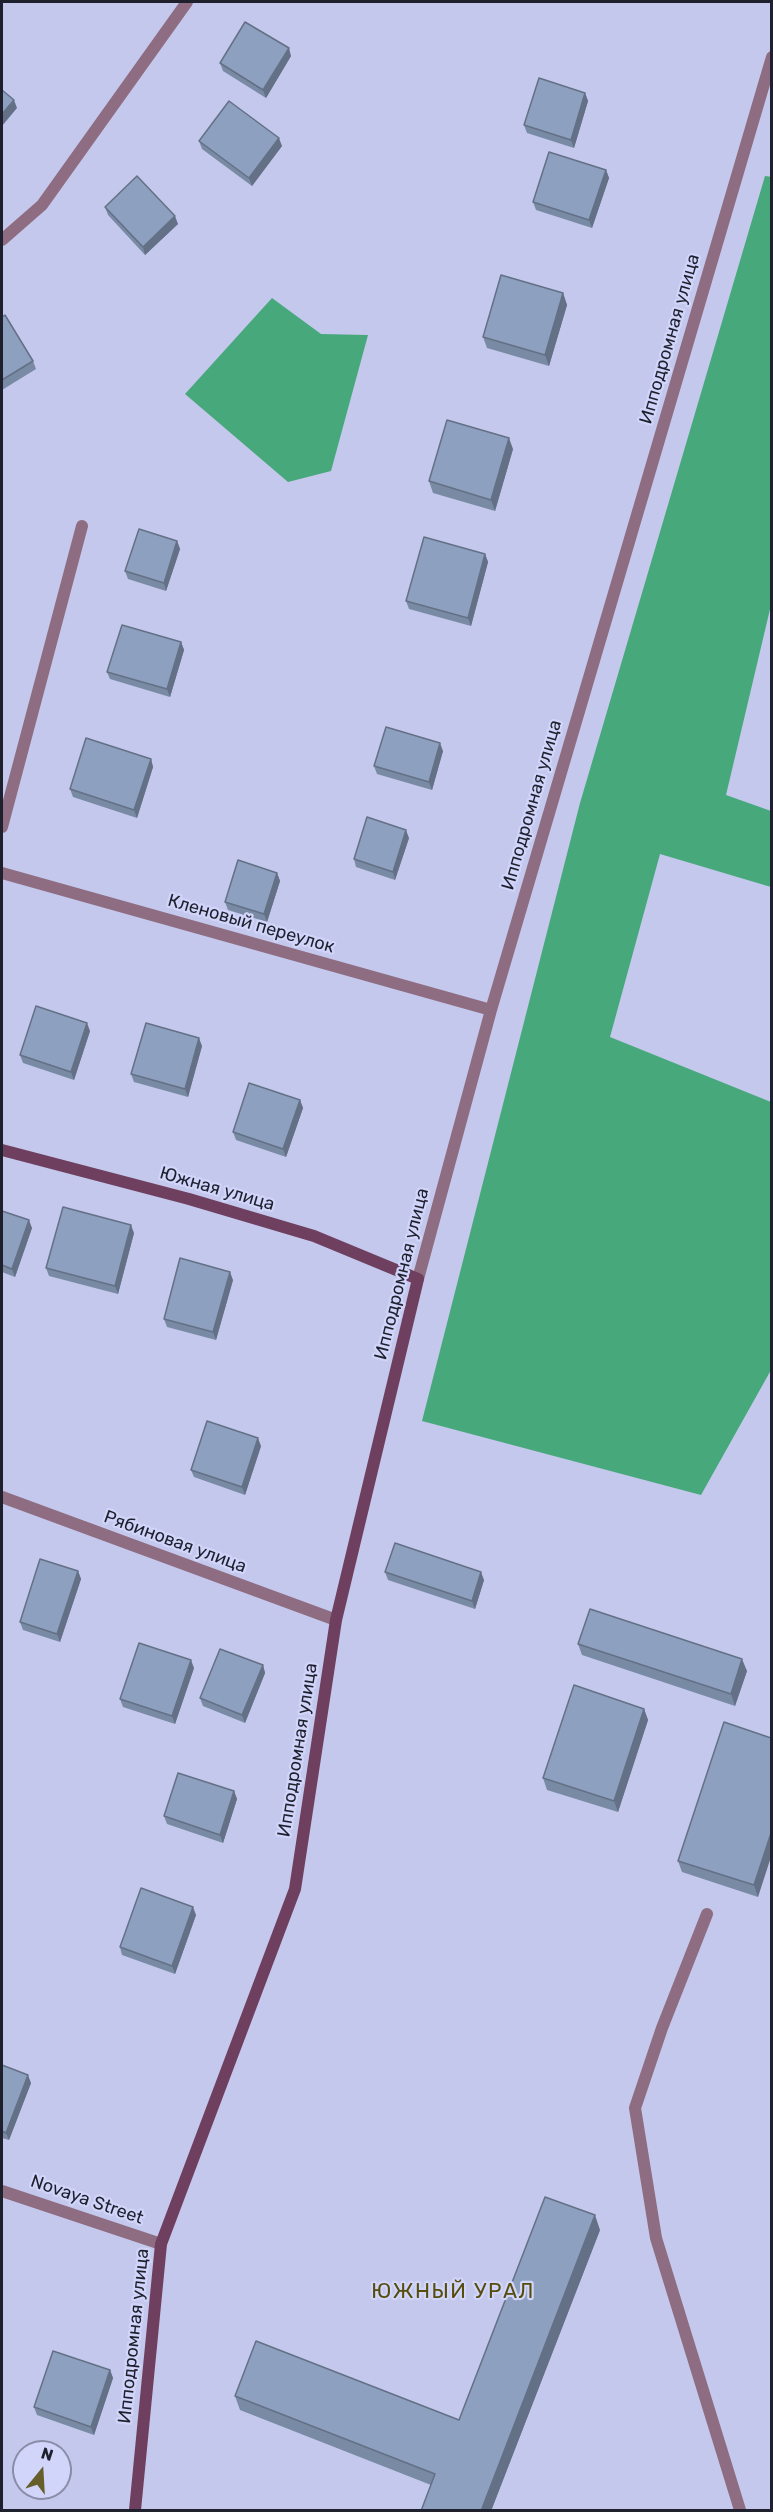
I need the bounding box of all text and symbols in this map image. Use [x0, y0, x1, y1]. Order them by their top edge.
street label: Ипподромная улица [635, 251, 705, 427]
street label: Ипподромная улица [497, 717, 567, 893]
street label: Кленовый переулок [165, 890, 337, 958]
street label: Южная улица [157, 1162, 277, 1216]
street label: Ипподромная улица [370, 1186, 434, 1362]
street label: Рябиновая улица [101, 1506, 249, 1578]
street label: Ипподромная улица [274, 1661, 322, 1839]
street label: Novaya Street [28, 2171, 146, 2229]
street label: Ипподромная улица [114, 2247, 154, 2425]
district label: ЮЖНЫЙ УРАЛ [371, 2279, 535, 2305]
north arrow [12, 2440, 72, 2500]
text: N [39, 2443, 56, 2465]

